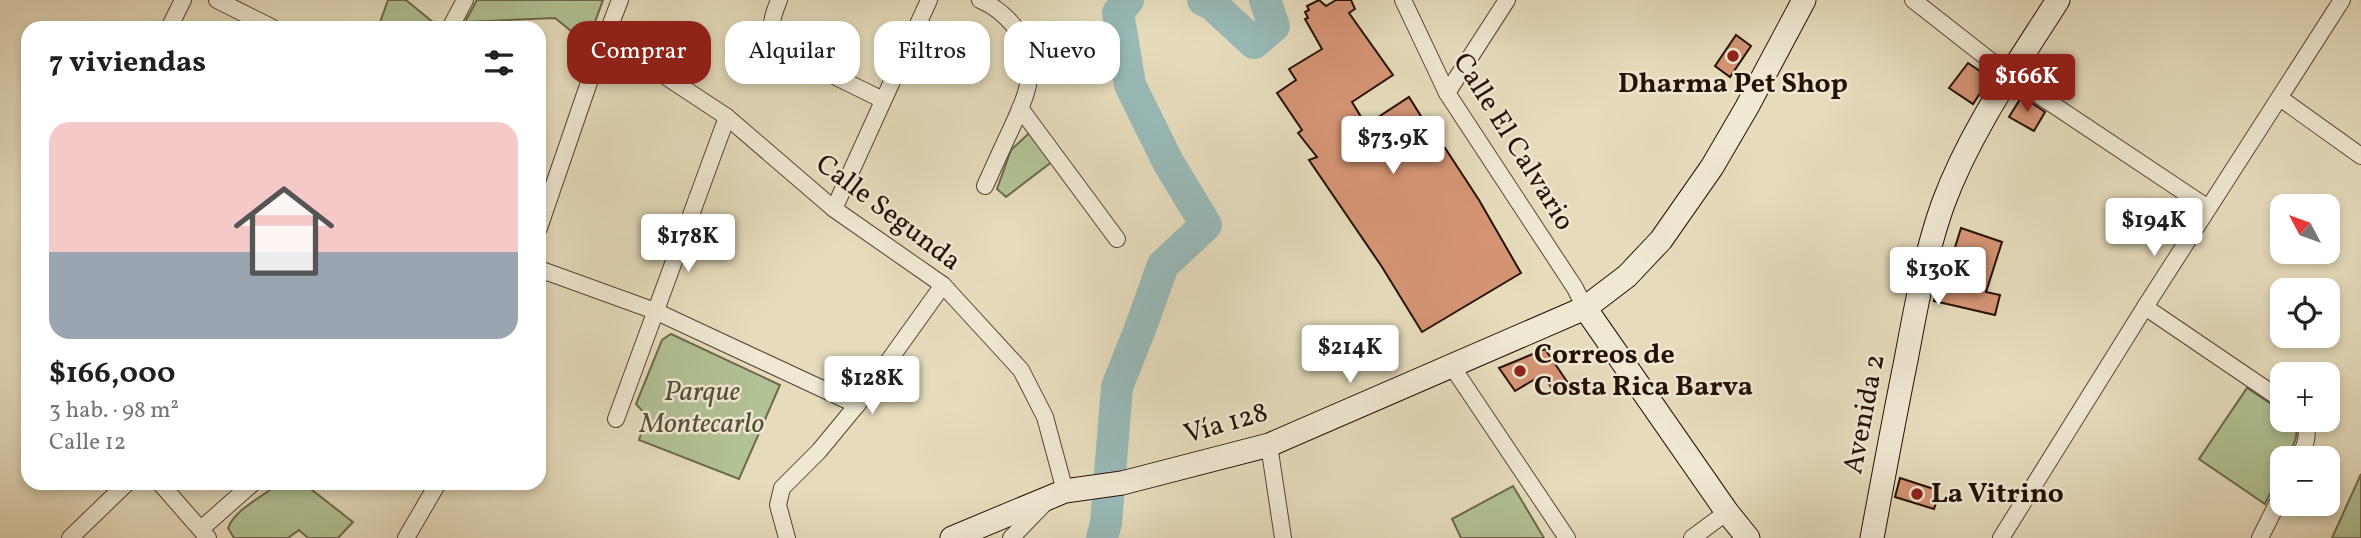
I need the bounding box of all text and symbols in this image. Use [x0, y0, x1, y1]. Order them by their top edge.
chip: Comprar [567, 21, 711, 84]
chip: Alquilar [725, 21, 860, 84]
chip: Filtros [874, 21, 990, 84]
chip: Nuevo [1004, 21, 1120, 84]
text: 7 viviendas [49, 42, 206, 84]
icon: filters [480, 44, 518, 82]
street label: Calle El Calvario [1443, 46, 1583, 238]
marker: Dharma Pet Shop [1725, 48, 1741, 64]
pin: $166K [1978, 54, 2076, 114]
text: $166K [1995, 61, 2059, 93]
place label: Dharma Pet Shop [1618, 65, 1848, 104]
pin: $73.9K [1336, 116, 1450, 176]
text: $73.9K [1357, 123, 1429, 155]
street label: Calle Segunda [807, 145, 969, 281]
icon: home [221, 168, 347, 294]
north arrow [2270, 194, 2340, 264]
map controls [2270, 194, 2340, 516]
pin: $194K [2105, 198, 2203, 258]
text: $194K [2122, 205, 2186, 237]
pin: $178K [639, 215, 737, 274]
text: $178K [657, 221, 719, 253]
pin: $130K [1889, 247, 1987, 307]
text: $130K [1906, 254, 1970, 286]
button: locate [2270, 278, 2340, 348]
pin: $214K [1301, 326, 1399, 385]
text: $214K [1318, 332, 1382, 364]
place label: Correos de Costa Rica Barva [1534, 336, 1753, 407]
street label: Avenida 2 [1834, 351, 1896, 477]
text: $166,000 [49, 353, 175, 395]
pin: $128K [823, 356, 921, 416]
button: + [2270, 362, 2340, 432]
text: $128K [840, 363, 904, 395]
marker: Correos de Costa Rica Barva [1512, 363, 1528, 379]
park label: Parque Montecarlo [639, 373, 764, 444]
street label: Vía 128 [1179, 393, 1273, 455]
text: 3 hab. · 98 m² [49, 395, 179, 427]
text: Calle 12 [49, 427, 126, 459]
button: − [2270, 446, 2340, 516]
place label: La Vitrino [1931, 475, 2064, 514]
marker: La Vitrino [1909, 486, 1925, 502]

